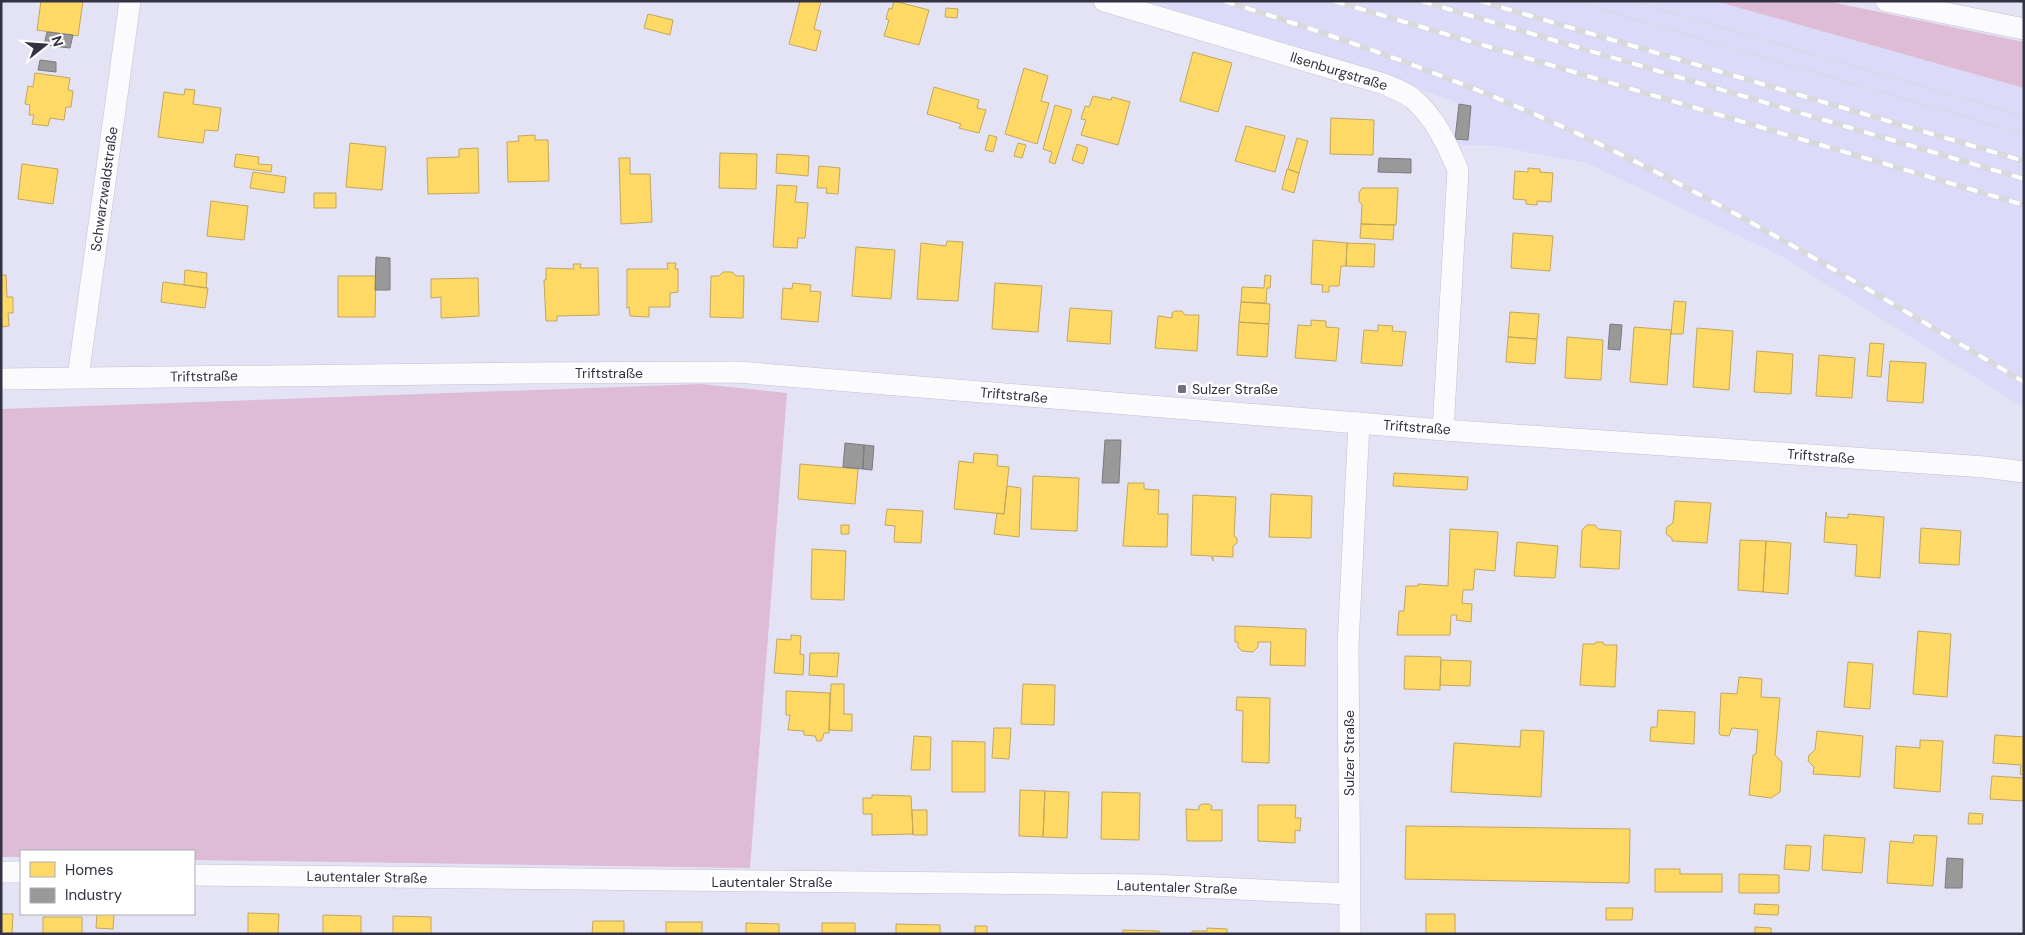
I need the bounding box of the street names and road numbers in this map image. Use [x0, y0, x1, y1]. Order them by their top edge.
street label: Ilsenburgstraße [1288, 48, 1390, 94]
street label: Schwarzwaldstraße [86, 125, 122, 253]
street label: Triftstraße [575, 364, 643, 382]
street label: Triftstraße [170, 366, 238, 386]
street label: Triftstraße [979, 383, 1049, 407]
street label: Triftstraße [1383, 416, 1452, 438]
street label: Triftstraße [1787, 445, 1856, 467]
street label: Sulzer Straße [1340, 710, 1358, 796]
street label: Lautentaler Straße [306, 867, 428, 887]
street label: Lautentaler Straße [712, 873, 832, 891]
street label: Lautentaler Straße [1116, 876, 1238, 898]

